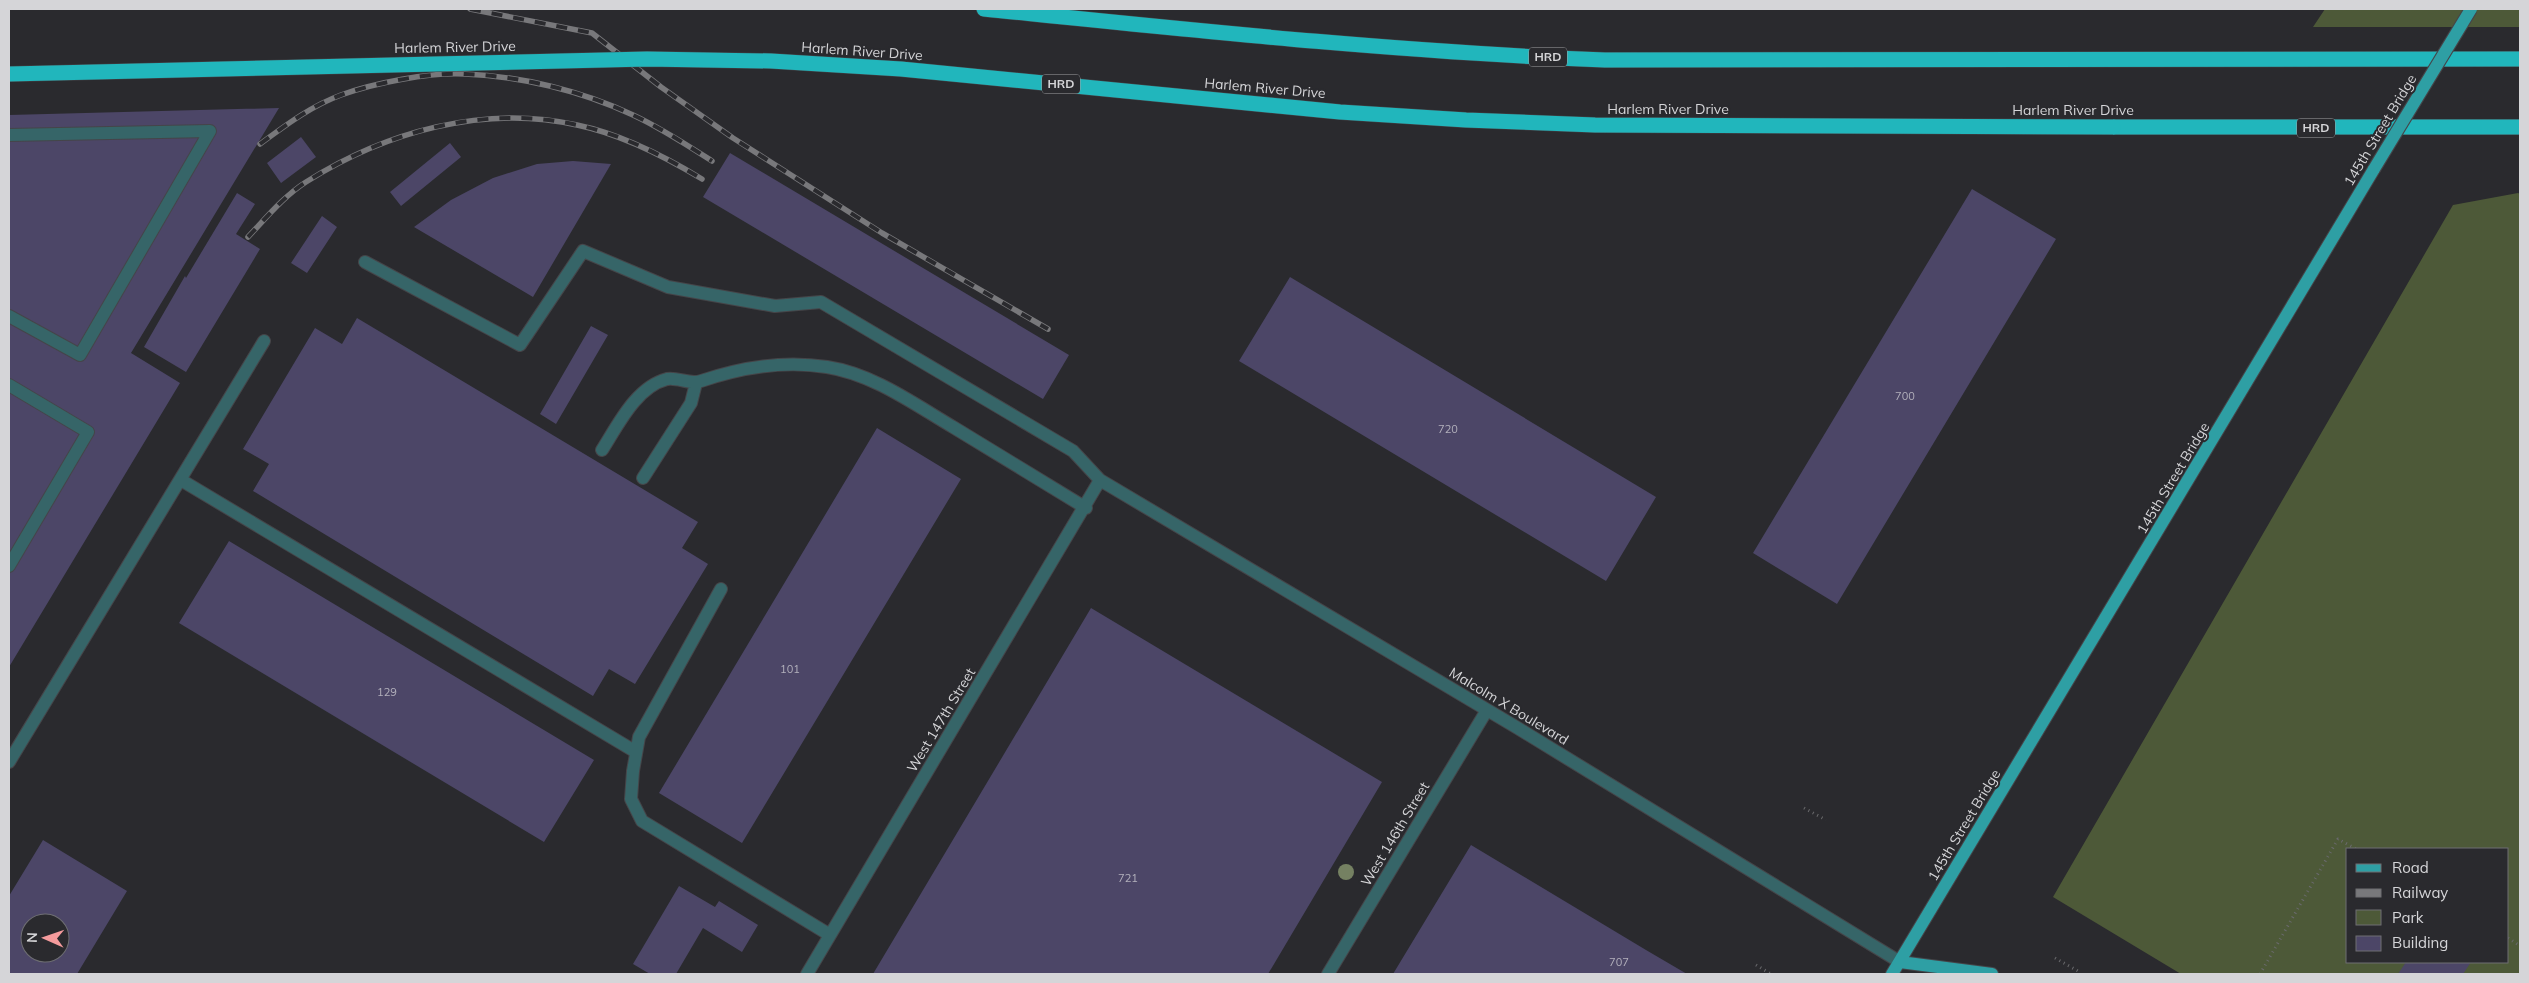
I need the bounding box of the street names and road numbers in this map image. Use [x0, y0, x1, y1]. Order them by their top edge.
street label: Harlem River Drive [394, 37, 516, 57]
street label: Harlem River Drive [801, 38, 923, 64]
road number: HRD [1529, 48, 1567, 66]
street label: 145th Street Bridge [2340, 71, 2420, 189]
road number: HRD [1042, 74, 1080, 94]
street label: Harlem River Drive [1204, 74, 1326, 102]
street label: Harlem River Drive [1607, 100, 1729, 118]
street label: Harlem River Drive [2012, 101, 2134, 119]
road number: HRD [2297, 119, 2335, 138]
street label: 145th Street Bridge [2133, 419, 2213, 537]
street label: Malcolm X Boulevard [1446, 663, 1572, 749]
street label: West 147th Street [903, 665, 979, 775]
street label: 145th Street Bridge [1924, 766, 2004, 884]
street label: West 146th Street [1357, 779, 1433, 889]

